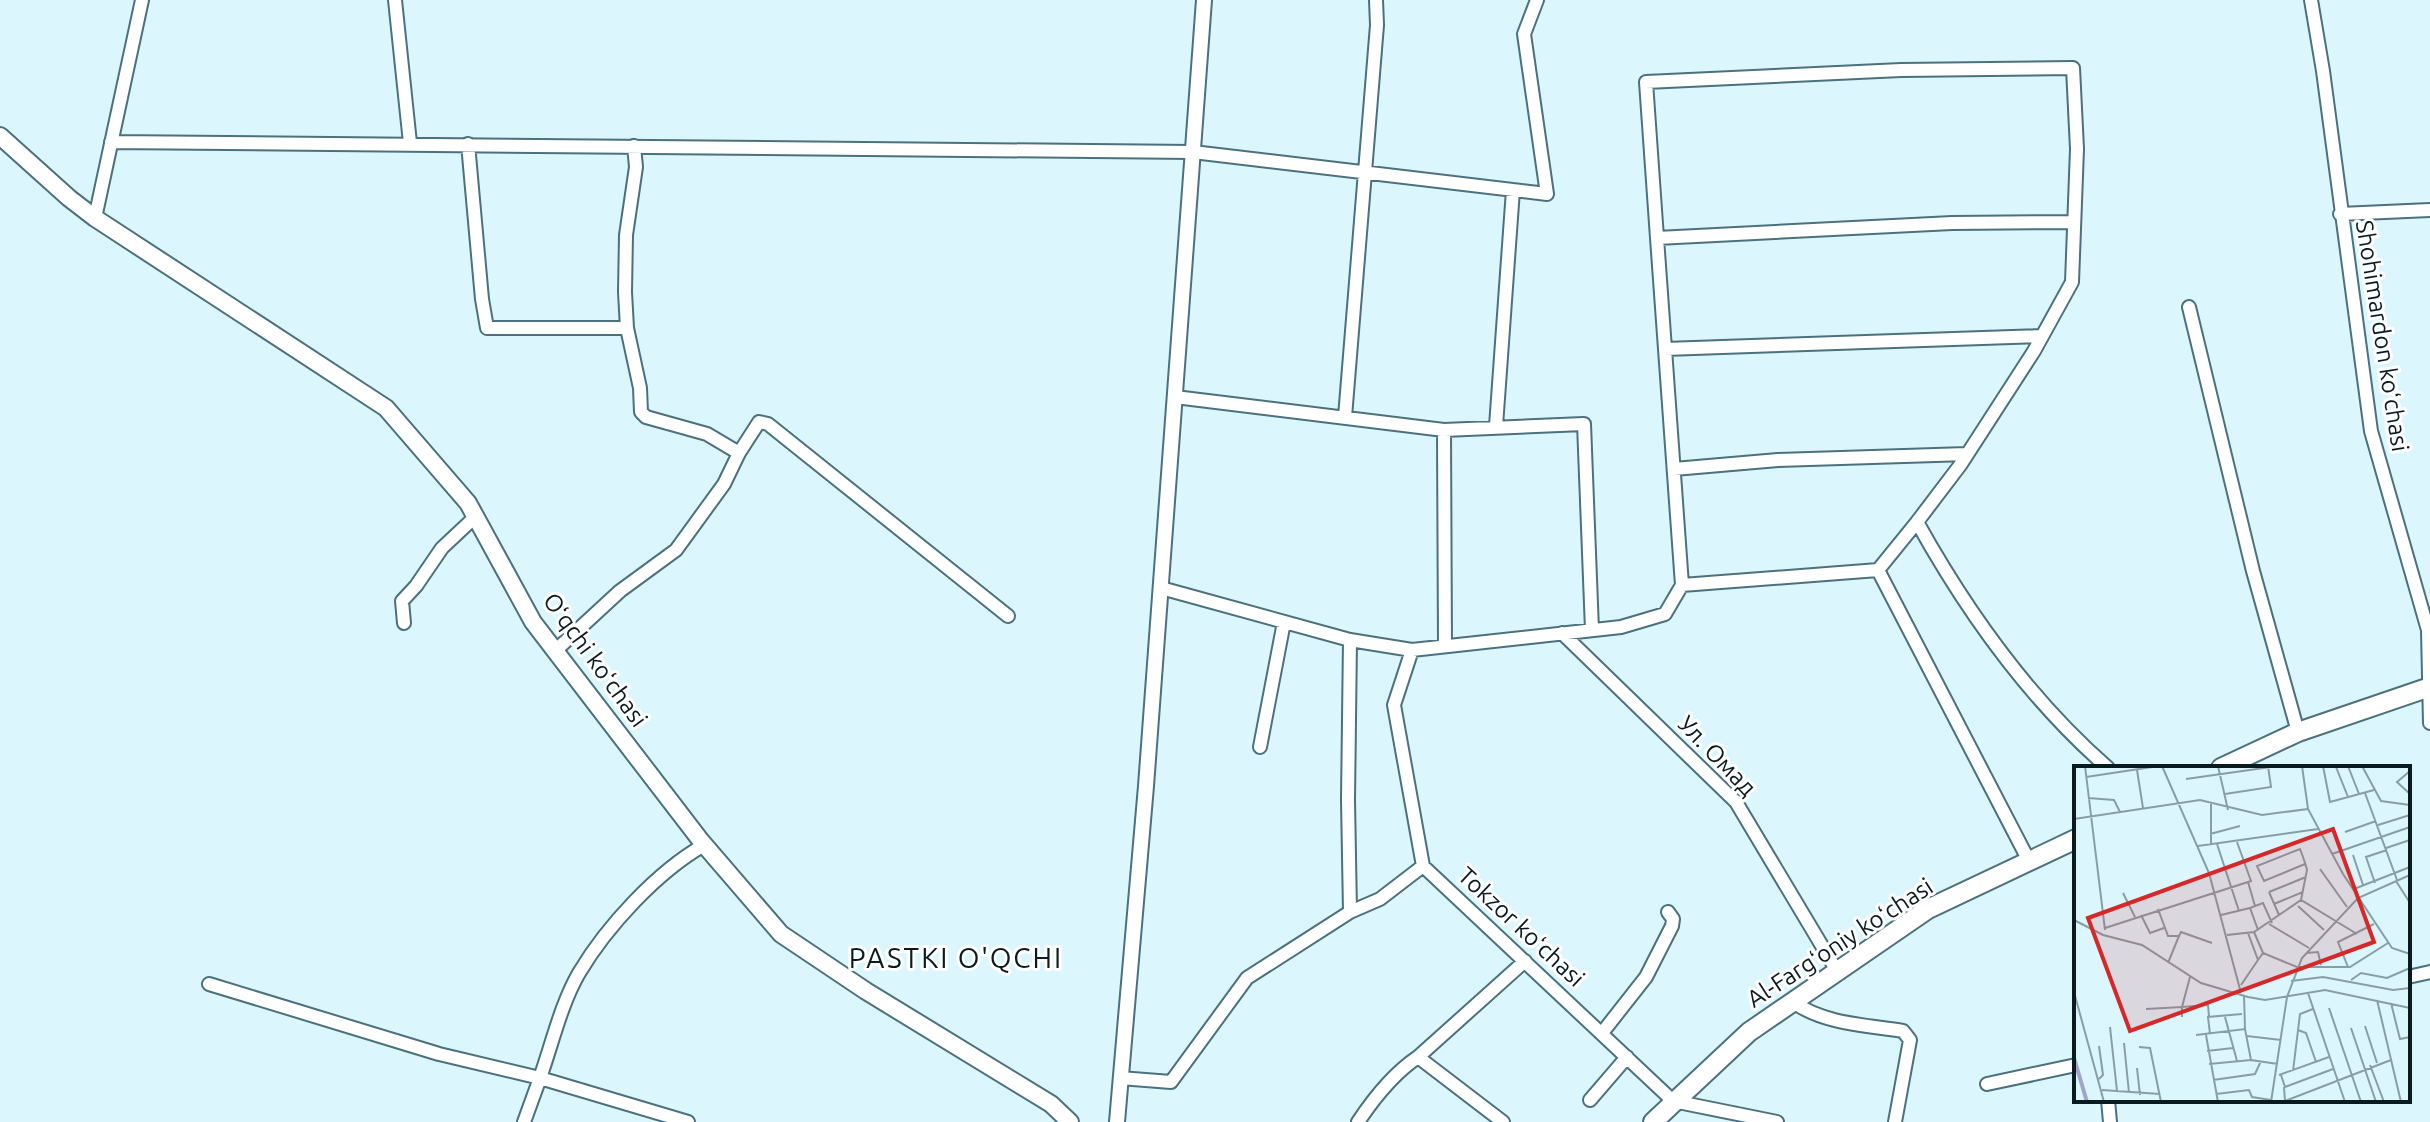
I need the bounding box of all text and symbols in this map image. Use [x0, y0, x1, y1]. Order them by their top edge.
street label: Shohimardon koʻchasi [2351, 218, 2414, 453]
street label: Oʻqchi koʻchasi [538, 588, 653, 732]
street label: Ул. Омад [1673, 710, 1762, 801]
inset map [2074, 766, 2410, 1102]
street label: Tokzor koʻchasi [1453, 861, 1590, 992]
street label: Al-Fargʻoniy koʻchasi [1742, 872, 1938, 1013]
district label: PASTKI O'QCHI [849, 942, 1063, 973]

